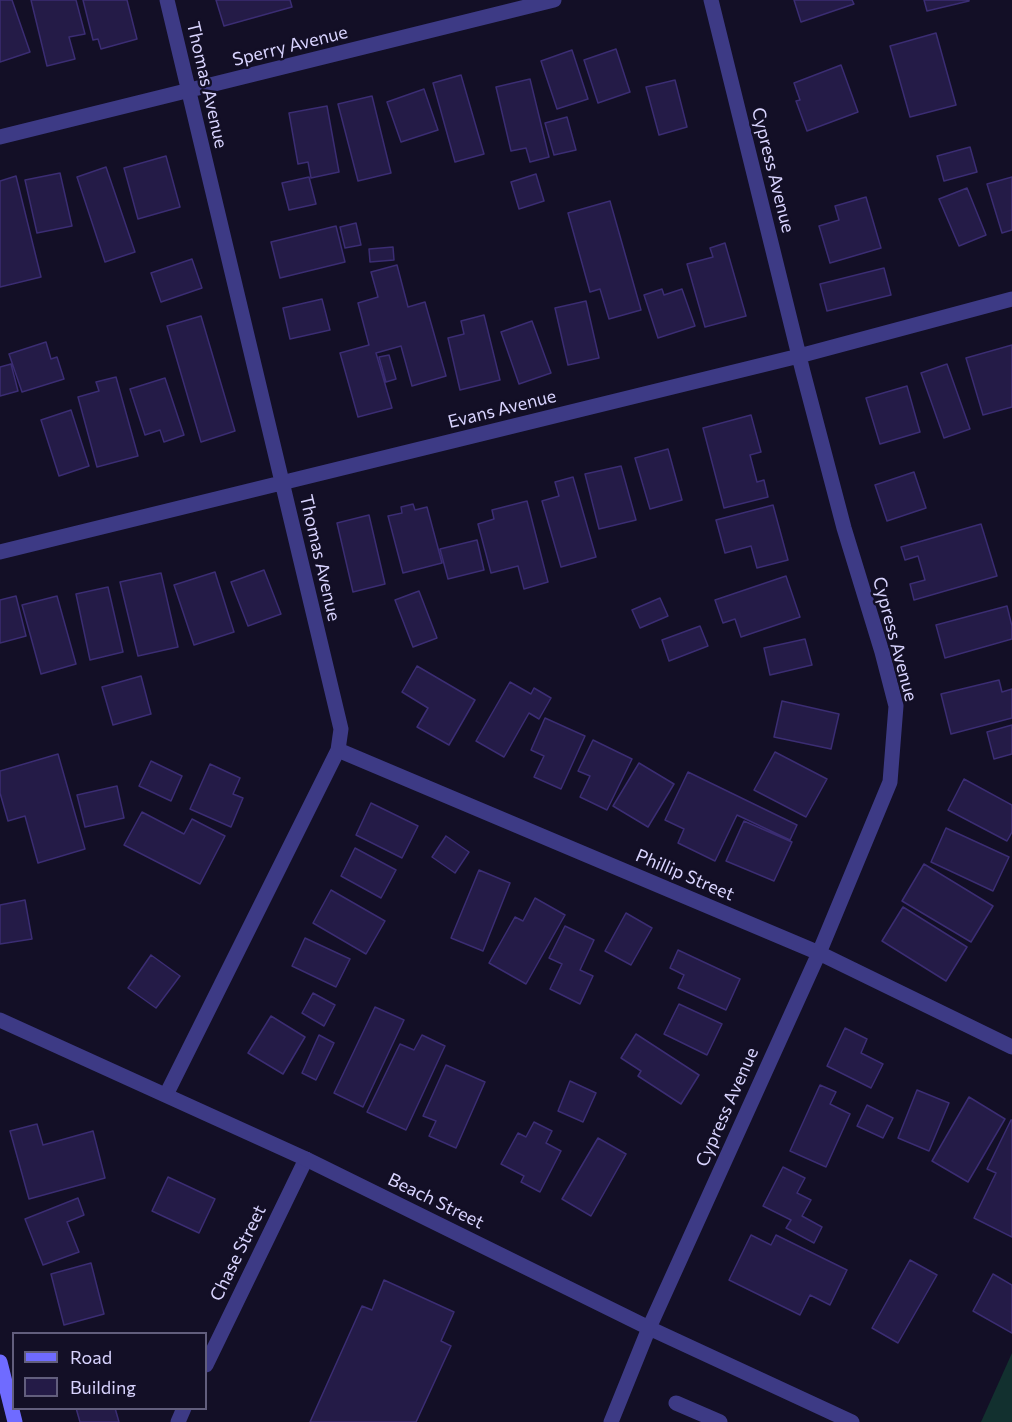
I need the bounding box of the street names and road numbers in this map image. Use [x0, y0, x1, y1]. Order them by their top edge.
street label: Thomas Avenue [182, 20, 232, 150]
street label: Sperry Avenue [230, 21, 350, 71]
street label: Cypress Avenue [747, 105, 799, 235]
street label: Evans Avenue [446, 385, 558, 433]
street label: Thomas Avenue [295, 493, 345, 623]
street label: Cypress Avenue [868, 574, 922, 704]
street label: Phillip Street [632, 845, 738, 905]
street label: Cypress Avenue [691, 1044, 763, 1170]
street label: Beach Street [384, 1168, 488, 1234]
street label: Chase Street [205, 1201, 271, 1305]

